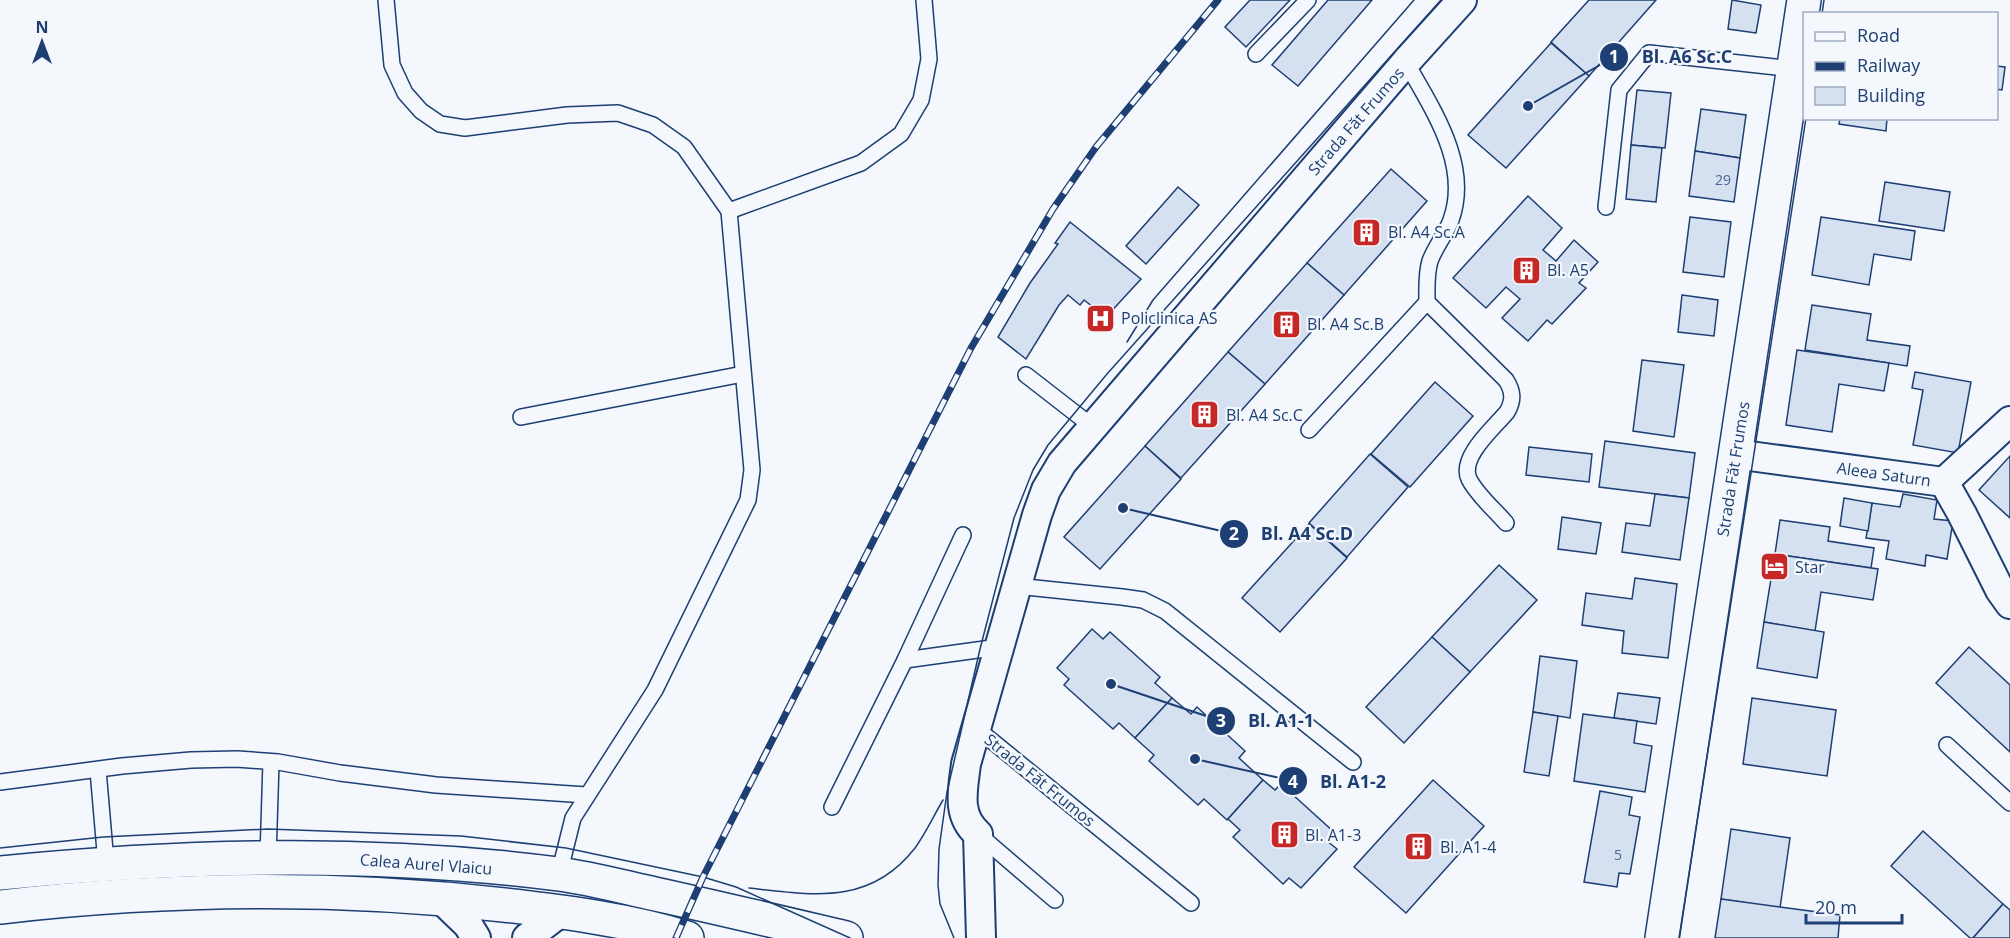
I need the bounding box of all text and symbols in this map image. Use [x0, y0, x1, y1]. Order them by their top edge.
north arrow [12, 12, 72, 72]
legend [1803, 12, 1998, 120]
text: N [35, 16, 49, 38]
text: Road [1857, 23, 1900, 47]
callout: Bl. A6 Sc.C [1599, 39, 1744, 75]
text: 1 [1609, 44, 1619, 68]
text: Bl. A6 Sc.C [1642, 44, 1732, 68]
text: Railway [1857, 53, 1921, 77]
street label: Strada Făt Frumos [1303, 62, 1409, 180]
text: Building [1857, 83, 1925, 107]
house number: 29 [1715, 170, 1731, 189]
building icon: Bl. A4 Sc.A [1351, 216, 1383, 248]
place label: Bl. A4 Sc.A [1388, 221, 1466, 243]
building icon: Bl. A5 [1510, 254, 1542, 286]
place label: Bl. A5 [1547, 259, 1589, 281]
hospital icon: Policlinica AS [1084, 302, 1116, 334]
place label: Policlinica AS [1121, 307, 1218, 329]
building icon: Bl. A4 Sc.B [1270, 308, 1302, 340]
place label: Bl. A4 Sc.B [1307, 313, 1384, 335]
building icon: Bl. A4 Sc.C [1189, 399, 1221, 431]
street label: Strada Făt Frumos [1711, 400, 1755, 538]
place label: Bl. A4 Sc.C [1226, 404, 1303, 426]
street label: Aleea Saturn [1836, 457, 1932, 491]
callout: Bl. A4 Sc.D [1219, 516, 1365, 552]
text: 2 [1229, 521, 1239, 545]
text: Bl. A4 Sc.D [1261, 521, 1353, 545]
hotel icon: Star [1758, 551, 1790, 583]
place label: Star [1795, 556, 1825, 578]
callout: Bl. A1-1 [1206, 703, 1326, 739]
text: 3 [1216, 708, 1226, 732]
text: Bl. A1-1 [1248, 708, 1314, 732]
street label: Strada Făt Frumos [980, 729, 1100, 831]
callout: Bl. A1-2 [1278, 763, 1398, 799]
text: 4 [1288, 769, 1298, 793]
text: Bl. A1-2 [1320, 769, 1386, 793]
building icon: Bl. A1-3 [1268, 819, 1300, 851]
place label: Bl. A1-3 [1305, 824, 1361, 846]
building icon: Bl. A1-4 [1403, 831, 1435, 863]
place label: Bl. A1-4 [1440, 836, 1496, 858]
house number: 5 [1614, 845, 1622, 864]
street label: Calea Aurel Vlaicu [359, 848, 493, 880]
scale bar [1806, 887, 1902, 925]
text: 20 m [1815, 895, 1857, 919]

